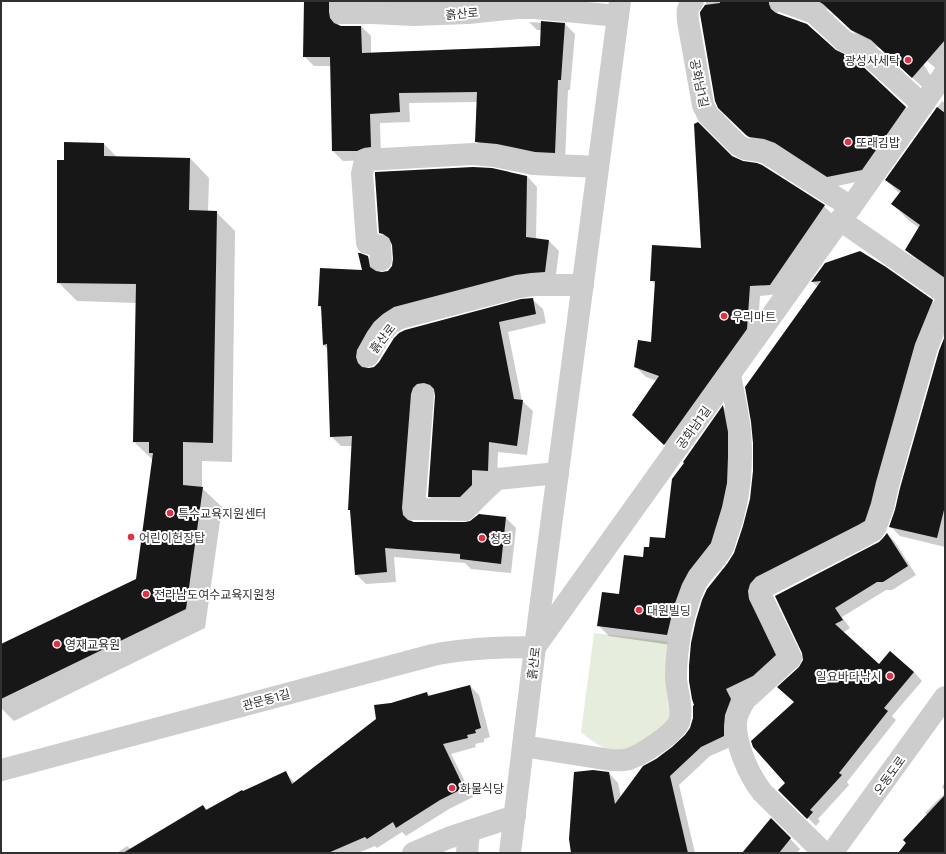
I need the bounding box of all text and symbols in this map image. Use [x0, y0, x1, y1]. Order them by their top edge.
street label: 흙산로 [445, 5, 479, 21]
place label: 광성사세탁 [845, 53, 900, 67]
marker: 광성사세탁 [903, 55, 913, 65]
street label: 공화남1길 [688, 58, 712, 108]
place label: 또래김밥 [856, 135, 900, 149]
marker: 또래김밥 [843, 137, 853, 147]
place label: 우리마트 [732, 309, 776, 323]
marker: 우리마트 [719, 311, 729, 321]
street label: 흙산로 [366, 321, 398, 355]
street label: 공화남1길 [673, 403, 713, 451]
place label: 특수교육지원센터 [178, 506, 266, 520]
marker: 특수교육지원센터 [165, 508, 175, 518]
place label: 어린이헌장탑 [139, 530, 205, 544]
place label: 청정 [490, 531, 512, 545]
marker: 어린이헌장탑 [126, 532, 136, 542]
marker: 청정 [477, 533, 487, 543]
place label: 전라남도여수교육지원청 [154, 587, 275, 601]
marker: 전라남도여수교육지원청 [141, 589, 151, 599]
place label: 대원빌딩 [647, 603, 691, 617]
marker: 대원빌딩 [634, 605, 644, 615]
place label: 영재교육원 [65, 637, 120, 651]
marker: 영재교육원 [52, 639, 62, 649]
street label: 흙산로 [524, 646, 542, 680]
place label: 일요바다낚시 [816, 669, 882, 683]
marker: 일요바다낚시 [885, 671, 895, 681]
street label: 관문동1길 [241, 686, 291, 712]
street label: 오동도로 [870, 753, 908, 797]
place label: 화물식당 [460, 781, 504, 795]
marker: 화물식당 [447, 783, 457, 793]

